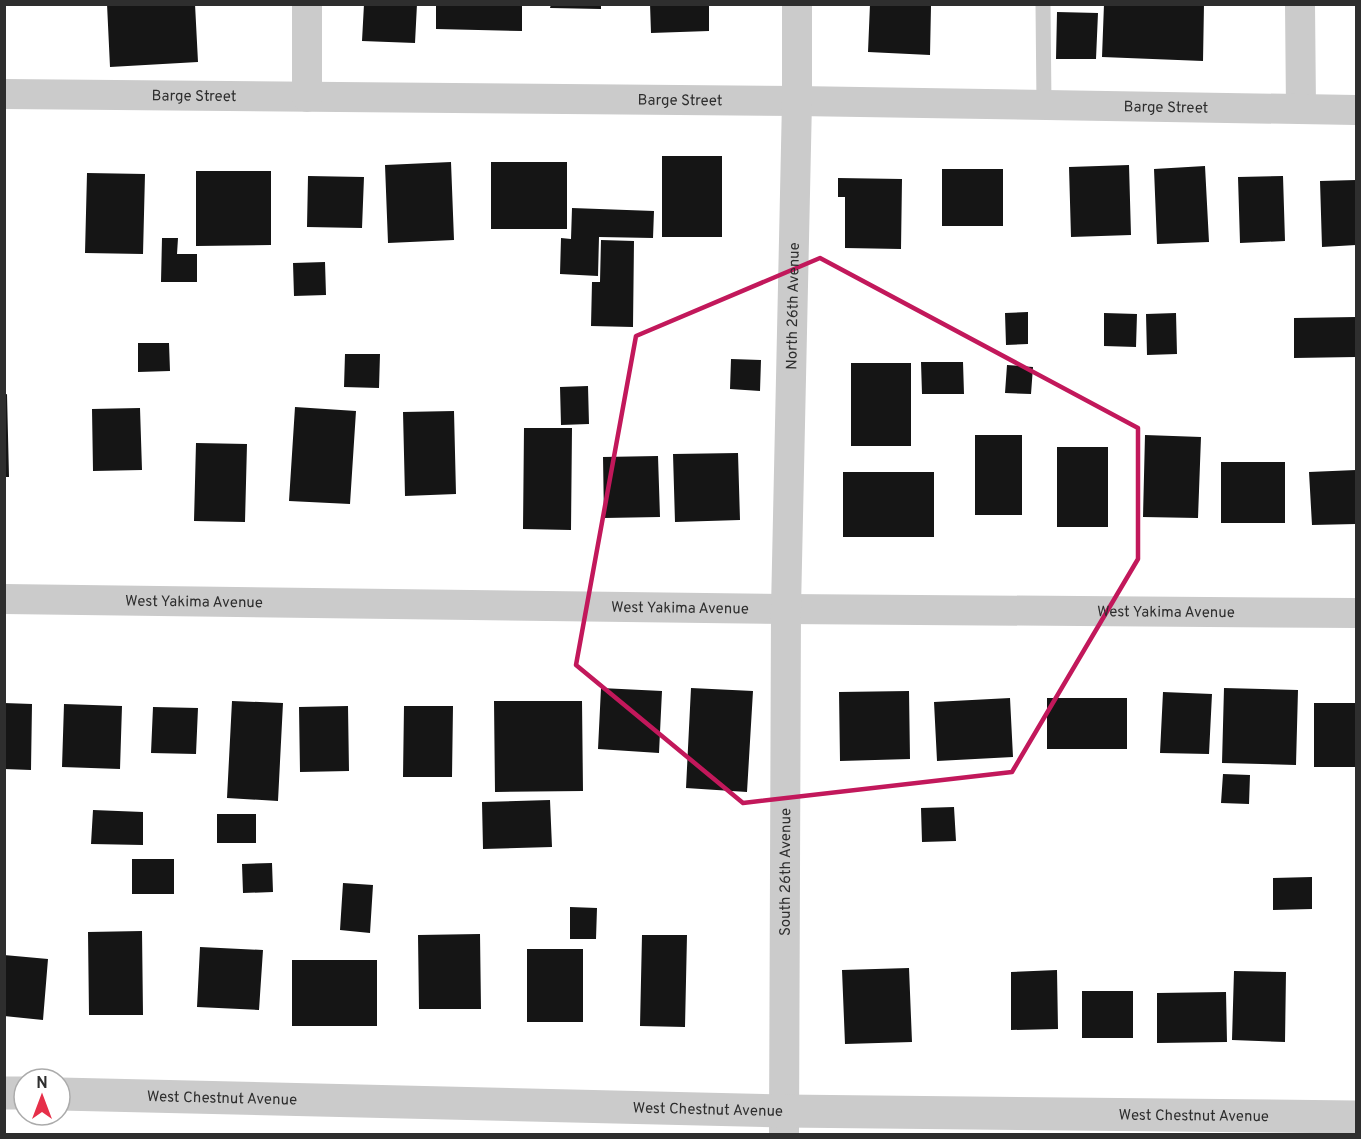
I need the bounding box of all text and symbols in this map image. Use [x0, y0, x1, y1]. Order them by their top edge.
street label: Barge Street [151, 87, 236, 107]
street label: Barge Street [637, 92, 722, 111]
street label: Barge Street [1123, 98, 1208, 119]
street label: North 26th Avenue [783, 242, 805, 370]
street label: West Yakima Avenue [125, 593, 263, 613]
street label: West Yakima Avenue [611, 599, 749, 620]
street label: West Yakima Avenue [1097, 603, 1235, 623]
street label: South 26th Avenue [777, 808, 796, 936]
north arrow [12, 1067, 72, 1127]
text: N [36, 1074, 48, 1094]
street label: West Chestnut Avenue [147, 1088, 297, 1111]
street label: West Chestnut Avenue [632, 1099, 783, 1122]
street label: West Chestnut Avenue [1119, 1107, 1269, 1127]

